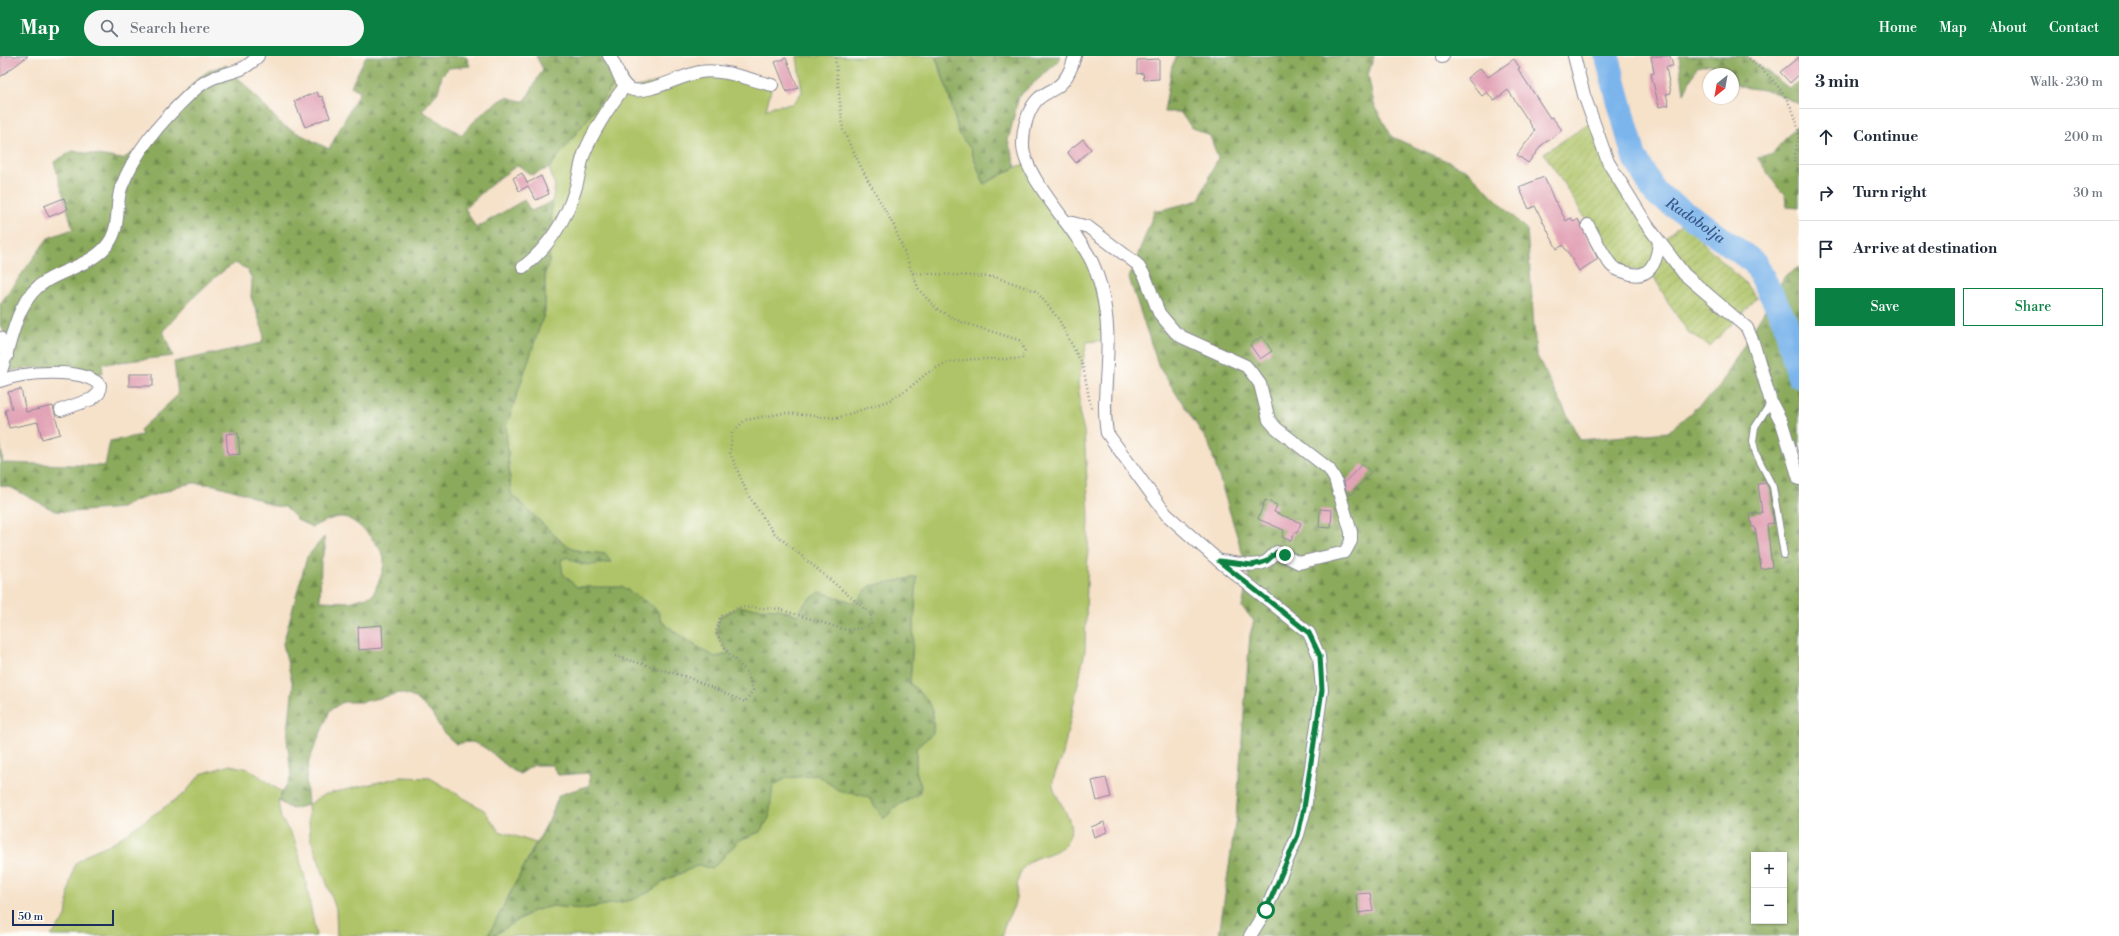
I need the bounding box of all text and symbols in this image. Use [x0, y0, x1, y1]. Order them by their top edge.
search box [84, 10, 364, 46]
text: Map [20, 16, 60, 40]
icon: search [98, 17, 120, 39]
text: Search here [130, 19, 210, 38]
text: Home [1879, 19, 1917, 37]
text: Map [1939, 19, 1967, 37]
text: About [1989, 19, 2027, 37]
text: Contact [2049, 19, 2099, 37]
north arrow [1703, 68, 1739, 104]
text: 3 min [1815, 71, 1859, 93]
text: Walk · 230 m [2030, 74, 2103, 90]
icon: ahead [1815, 126, 1837, 148]
text: Continue [1853, 127, 1918, 146]
text: 200 m [2064, 129, 2103, 145]
icon: right [1815, 182, 1837, 204]
text: Turn right [1853, 183, 1927, 202]
text: 30 m [2073, 185, 2103, 201]
water label: Radobolja [1661, 193, 1730, 248]
icon: arrive [1815, 238, 1837, 260]
text: Arrive at destination [1853, 239, 1997, 258]
button: Save [1815, 288, 1955, 326]
button: Share [1963, 288, 2103, 326]
route end [1276, 546, 1294, 564]
map controls [1751, 852, 1787, 924]
button: + [1751, 852, 1787, 888]
button: − [1751, 888, 1787, 924]
route start [1257, 901, 1275, 919]
scale bar [12, 908, 114, 927]
text: 50 m [18, 910, 43, 924]

